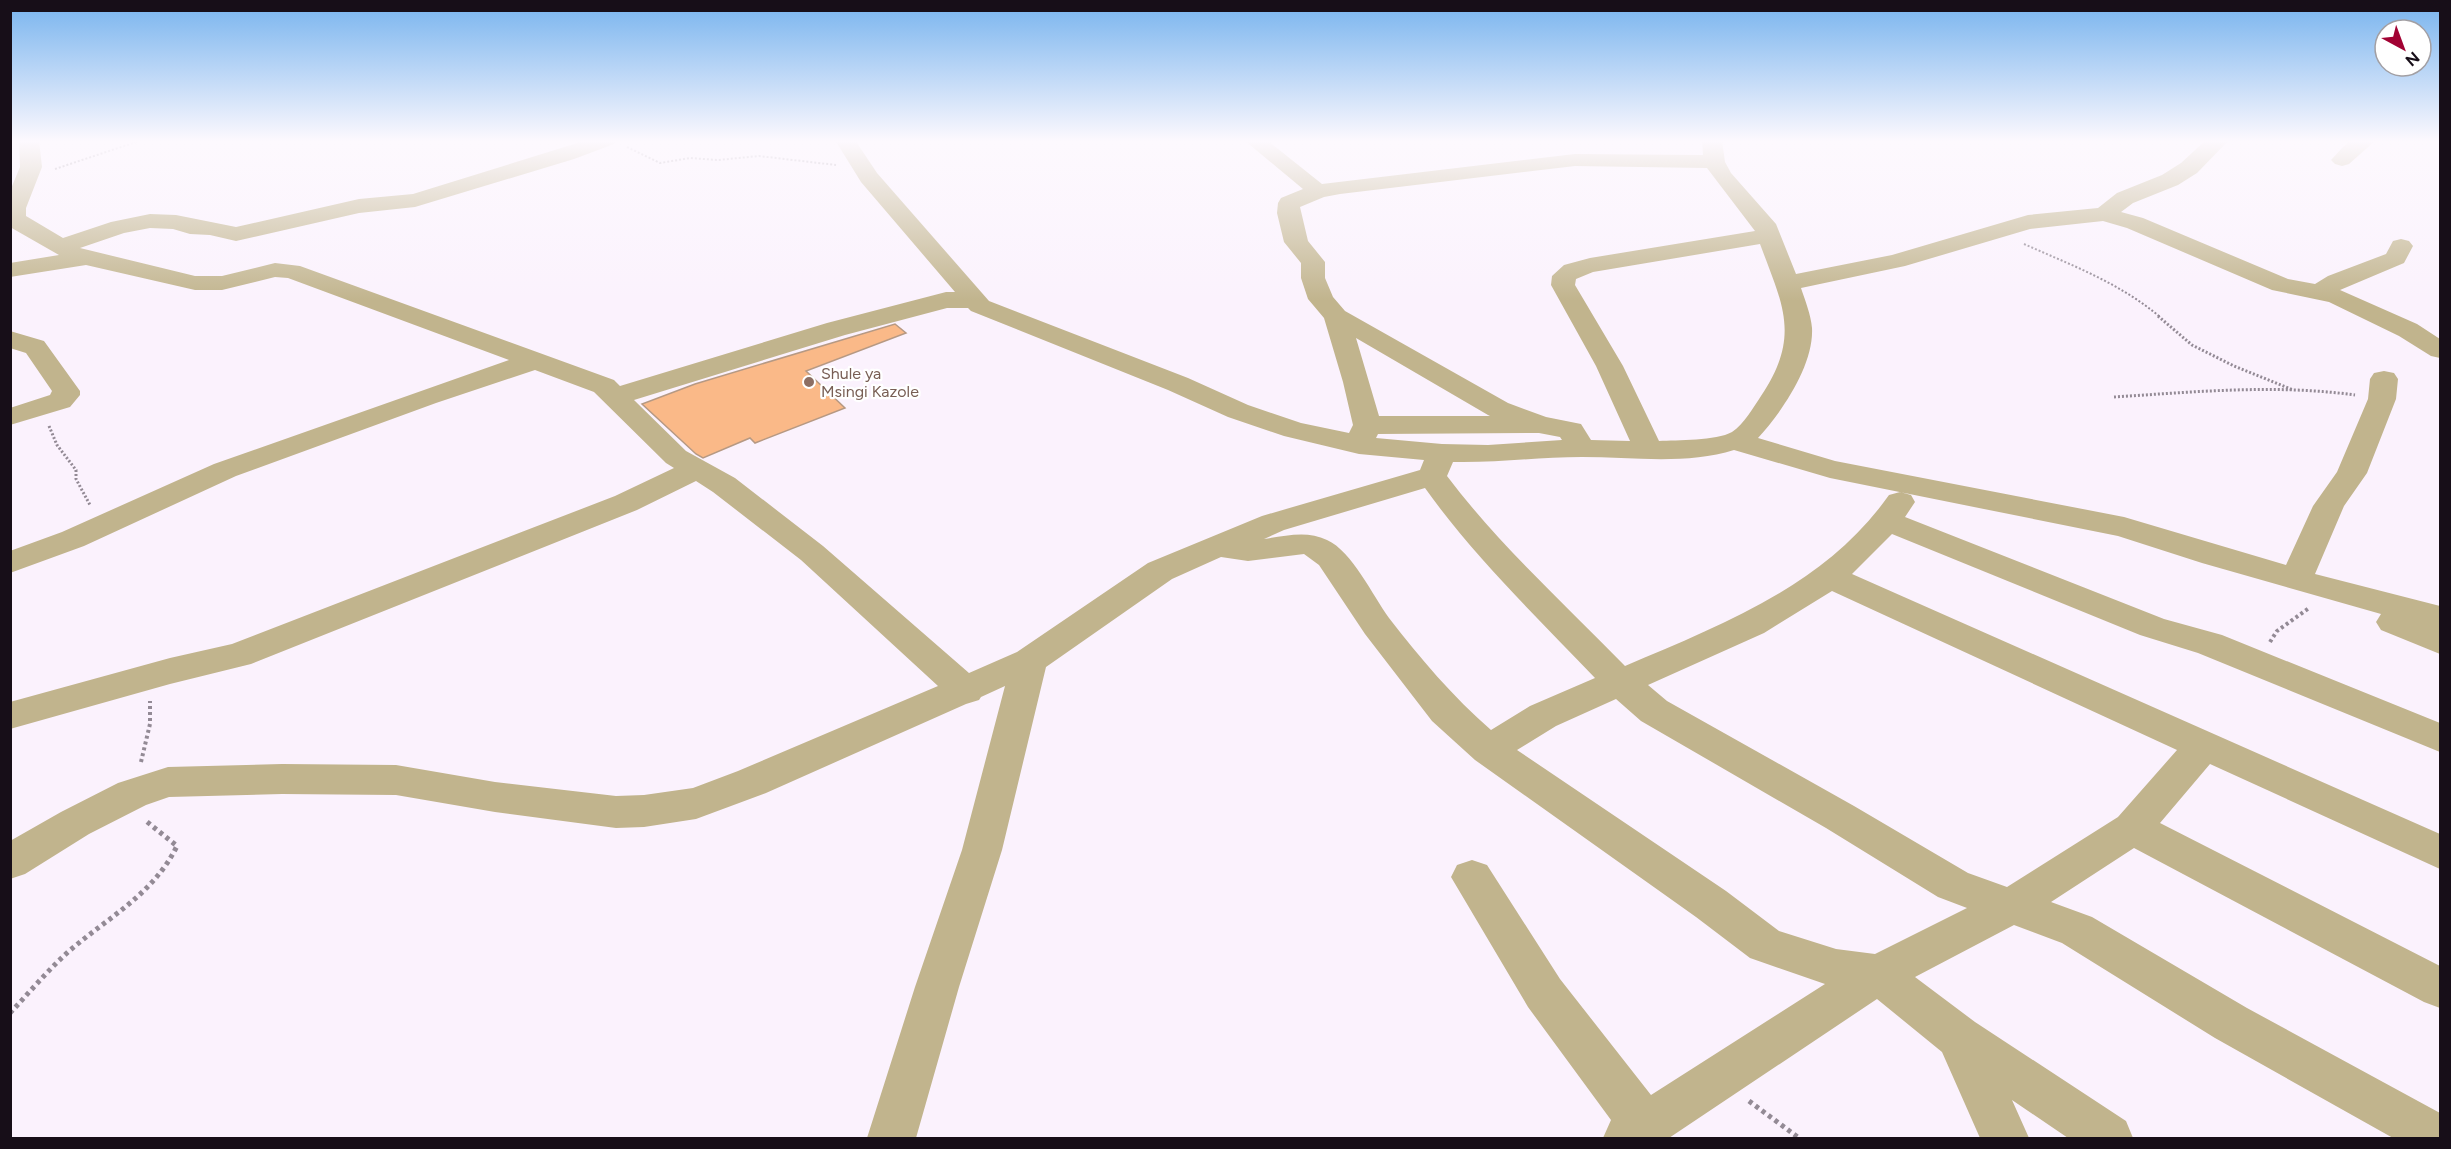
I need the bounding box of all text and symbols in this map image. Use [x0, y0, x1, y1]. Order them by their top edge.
north arrow [2373, 18, 2433, 78]
text: N [2402, 48, 2423, 70]
place label: Shule ya Msingi Kazole [821, 364, 919, 401]
marker: Shule ya Msingi Kazole [802, 375, 816, 389]

